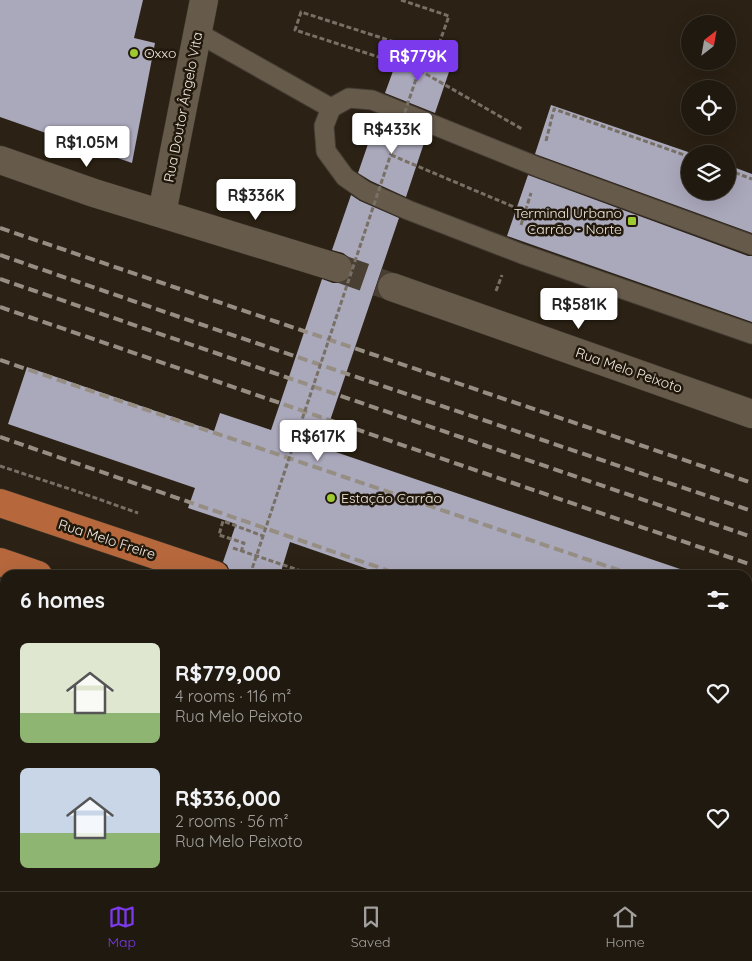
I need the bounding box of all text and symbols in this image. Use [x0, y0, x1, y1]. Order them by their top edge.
north arrow [681, 15, 736, 70]
map controls [681, 15, 736, 200]
street label: Rua Doutor Ângelo Vita [160, 30, 206, 184]
pin: R$779K [377, 39, 459, 82]
place label: Oxxo [144, 44, 176, 62]
text: R$779K [389, 46, 447, 66]
marker: Oxxo [128, 47, 140, 59]
button: locate [681, 80, 736, 135]
pin: R$433K [351, 112, 433, 155]
text: R$433K [363, 119, 421, 139]
pin: R$1.05M [41, 126, 133, 168]
text: R$1.05M [56, 132, 118, 152]
button: layers [681, 145, 736, 200]
pin: R$336K [215, 178, 297, 221]
text: R$336K [227, 185, 285, 205]
place label: Terminal Urbano Carrão - Norte [514, 204, 622, 238]
marker: Terminal Urbano Carrão - Norte [626, 215, 638, 227]
pin: R$581K [538, 288, 620, 330]
text: R$581K [551, 294, 607, 314]
street label: Rua Melo Peixoto [573, 343, 685, 397]
pin: R$617K [277, 420, 359, 462]
text: R$617K [291, 426, 345, 446]
place label: Estação Carrão [341, 489, 442, 507]
marker: Estação Carrão [325, 492, 337, 504]
street label: Rua Melo Freire [56, 515, 158, 563]
icon: filters [704, 586, 732, 614]
text: 6 homes [20, 587, 105, 613]
text: R$779,000 [175, 660, 281, 686]
icon: home [60, 663, 120, 723]
icon: heart [704, 679, 732, 707]
text: 4 rooms · 116 m² [175, 686, 291, 706]
text: Rua Melo Peixoto [175, 706, 303, 726]
text: R$336,000 [175, 785, 281, 811]
icon: home [60, 788, 120, 848]
icon: heart [704, 804, 732, 832]
text: 2 rooms · 56 m² [175, 811, 289, 831]
text: Rua Melo Peixoto [175, 831, 303, 851]
tab: Map [107, 903, 136, 951]
tab: Saved [351, 903, 391, 951]
tab: Home [605, 903, 645, 951]

